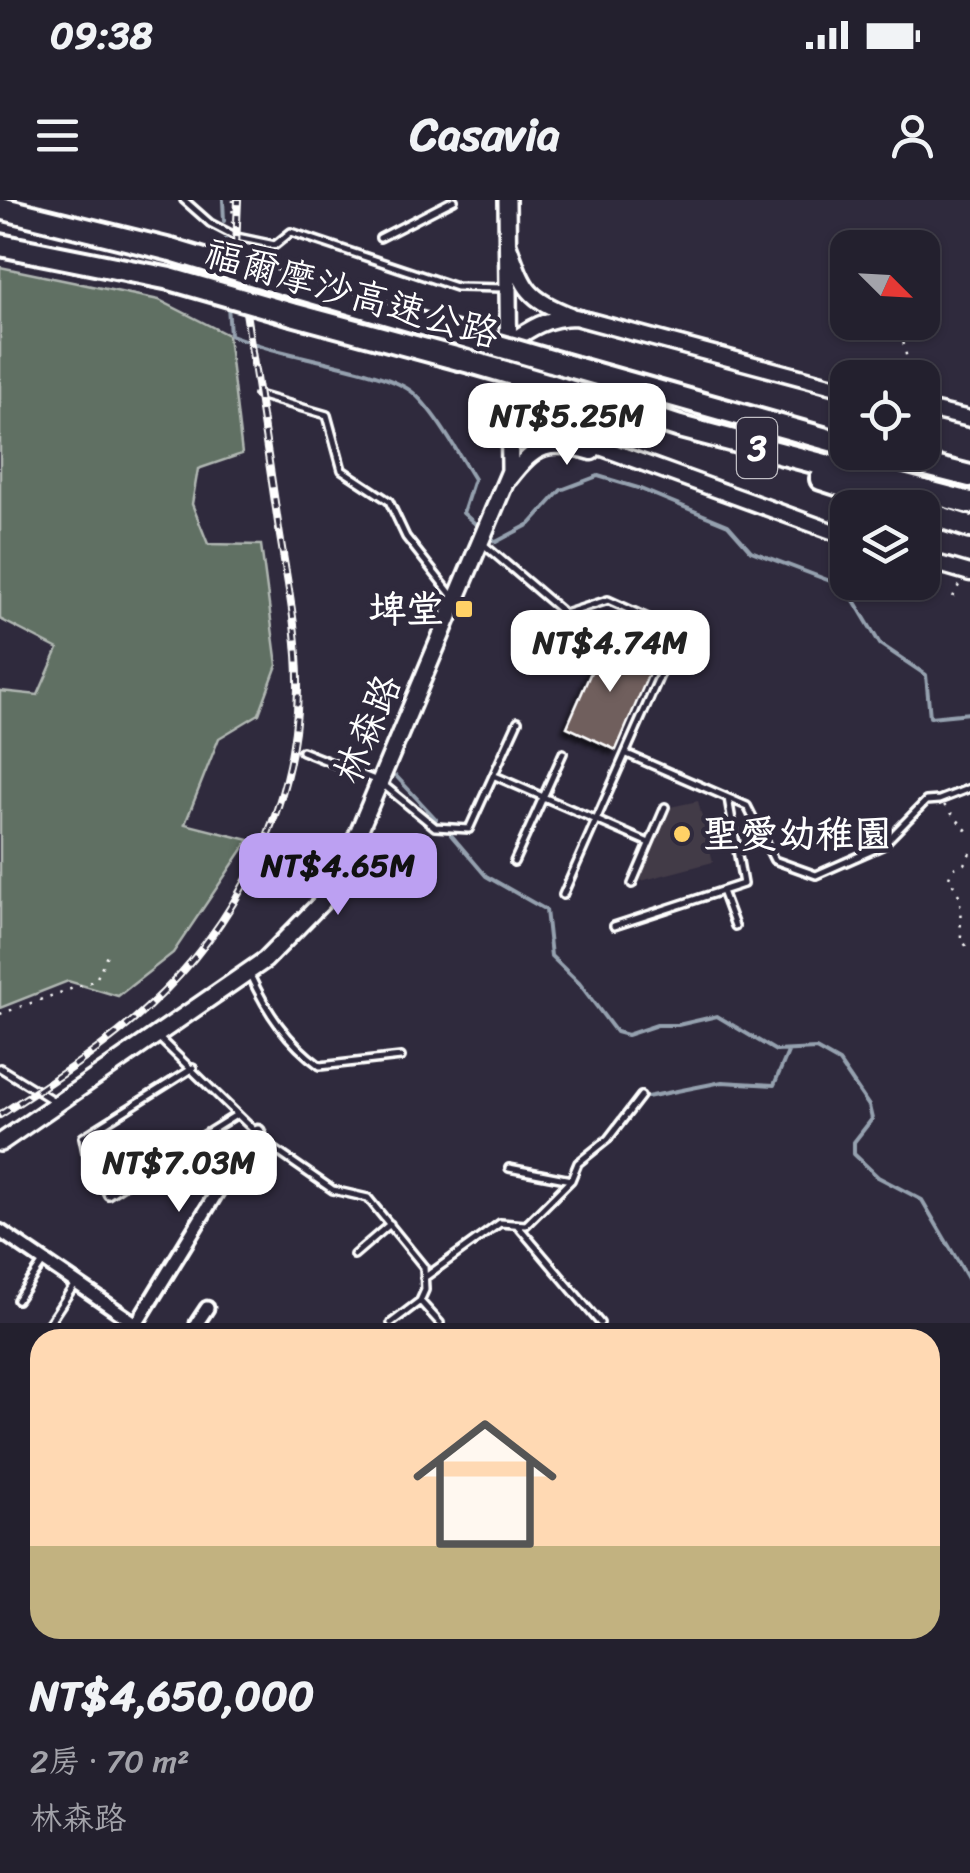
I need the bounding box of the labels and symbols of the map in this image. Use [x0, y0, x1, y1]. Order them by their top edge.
street label: 福爾摩沙高速公路 [197, 219, 507, 368]
north arrow [830, 230, 940, 340]
pin: NT$5.25M [464, 383, 670, 468]
road number: 3 [737, 418, 777, 478]
place label: 埤堂 [368, 576, 444, 643]
marker: 埤堂 [453, 598, 475, 620]
pin: NT$4.74M [507, 610, 713, 695]
street label: 林森路 [314, 664, 421, 795]
place label: 聖愛幼稚園 [702, 801, 892, 868]
marker: 聖愛幼稚園 [671, 823, 693, 845]
pin: NT$4.65M [235, 833, 441, 918]
pin: NT$7.03M [76, 1130, 282, 1215]

